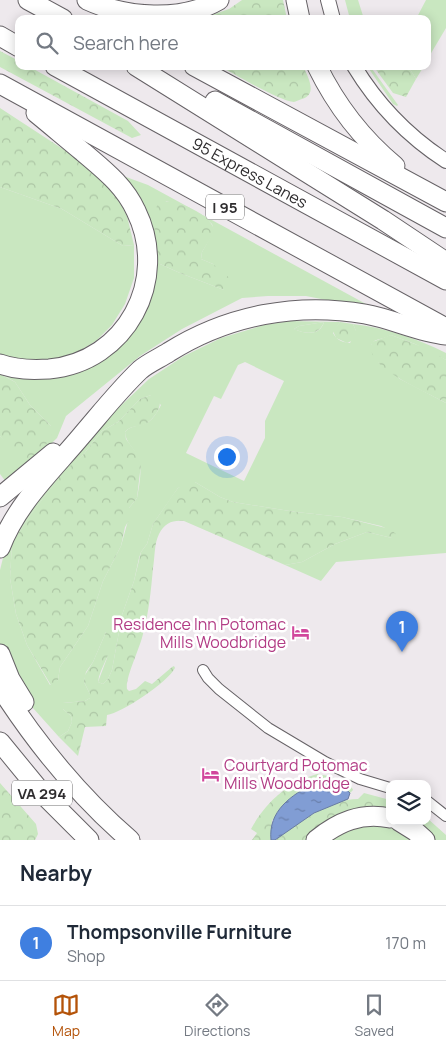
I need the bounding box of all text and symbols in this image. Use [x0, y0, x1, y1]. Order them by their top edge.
search box [15, 15, 431, 70]
icon: search [33, 29, 61, 57]
text: Search here [73, 30, 179, 56]
street label: 95 Express Lanes [188, 132, 311, 213]
road number: I 95 [206, 194, 244, 220]
your location [214, 444, 240, 470]
pin: 1 [386, 611, 418, 652]
place label: Residence Inn Potomac Mills Woodbridge [113, 613, 286, 653]
hotel icon: Residence Inn Potomac Mills Woodbridge [290, 623, 310, 643]
place label: Courtyard Potomac Mills Woodbridge [224, 754, 368, 794]
hotel icon: Courtyard Potomac Mills Woodbridge [200, 764, 220, 784]
road number: VA 294 [12, 780, 72, 806]
map controls [386, 780, 431, 825]
button: layers [386, 780, 431, 825]
text: Nearby [20, 859, 92, 887]
text: Thompsonville Furniture [67, 919, 292, 945]
text: 1 [32, 932, 40, 954]
text: 170 m [385, 932, 426, 954]
text: Shop [67, 945, 105, 967]
tab: Map [52, 991, 80, 1040]
tab: Directions [184, 991, 250, 1040]
tab: Saved [355, 991, 394, 1040]

